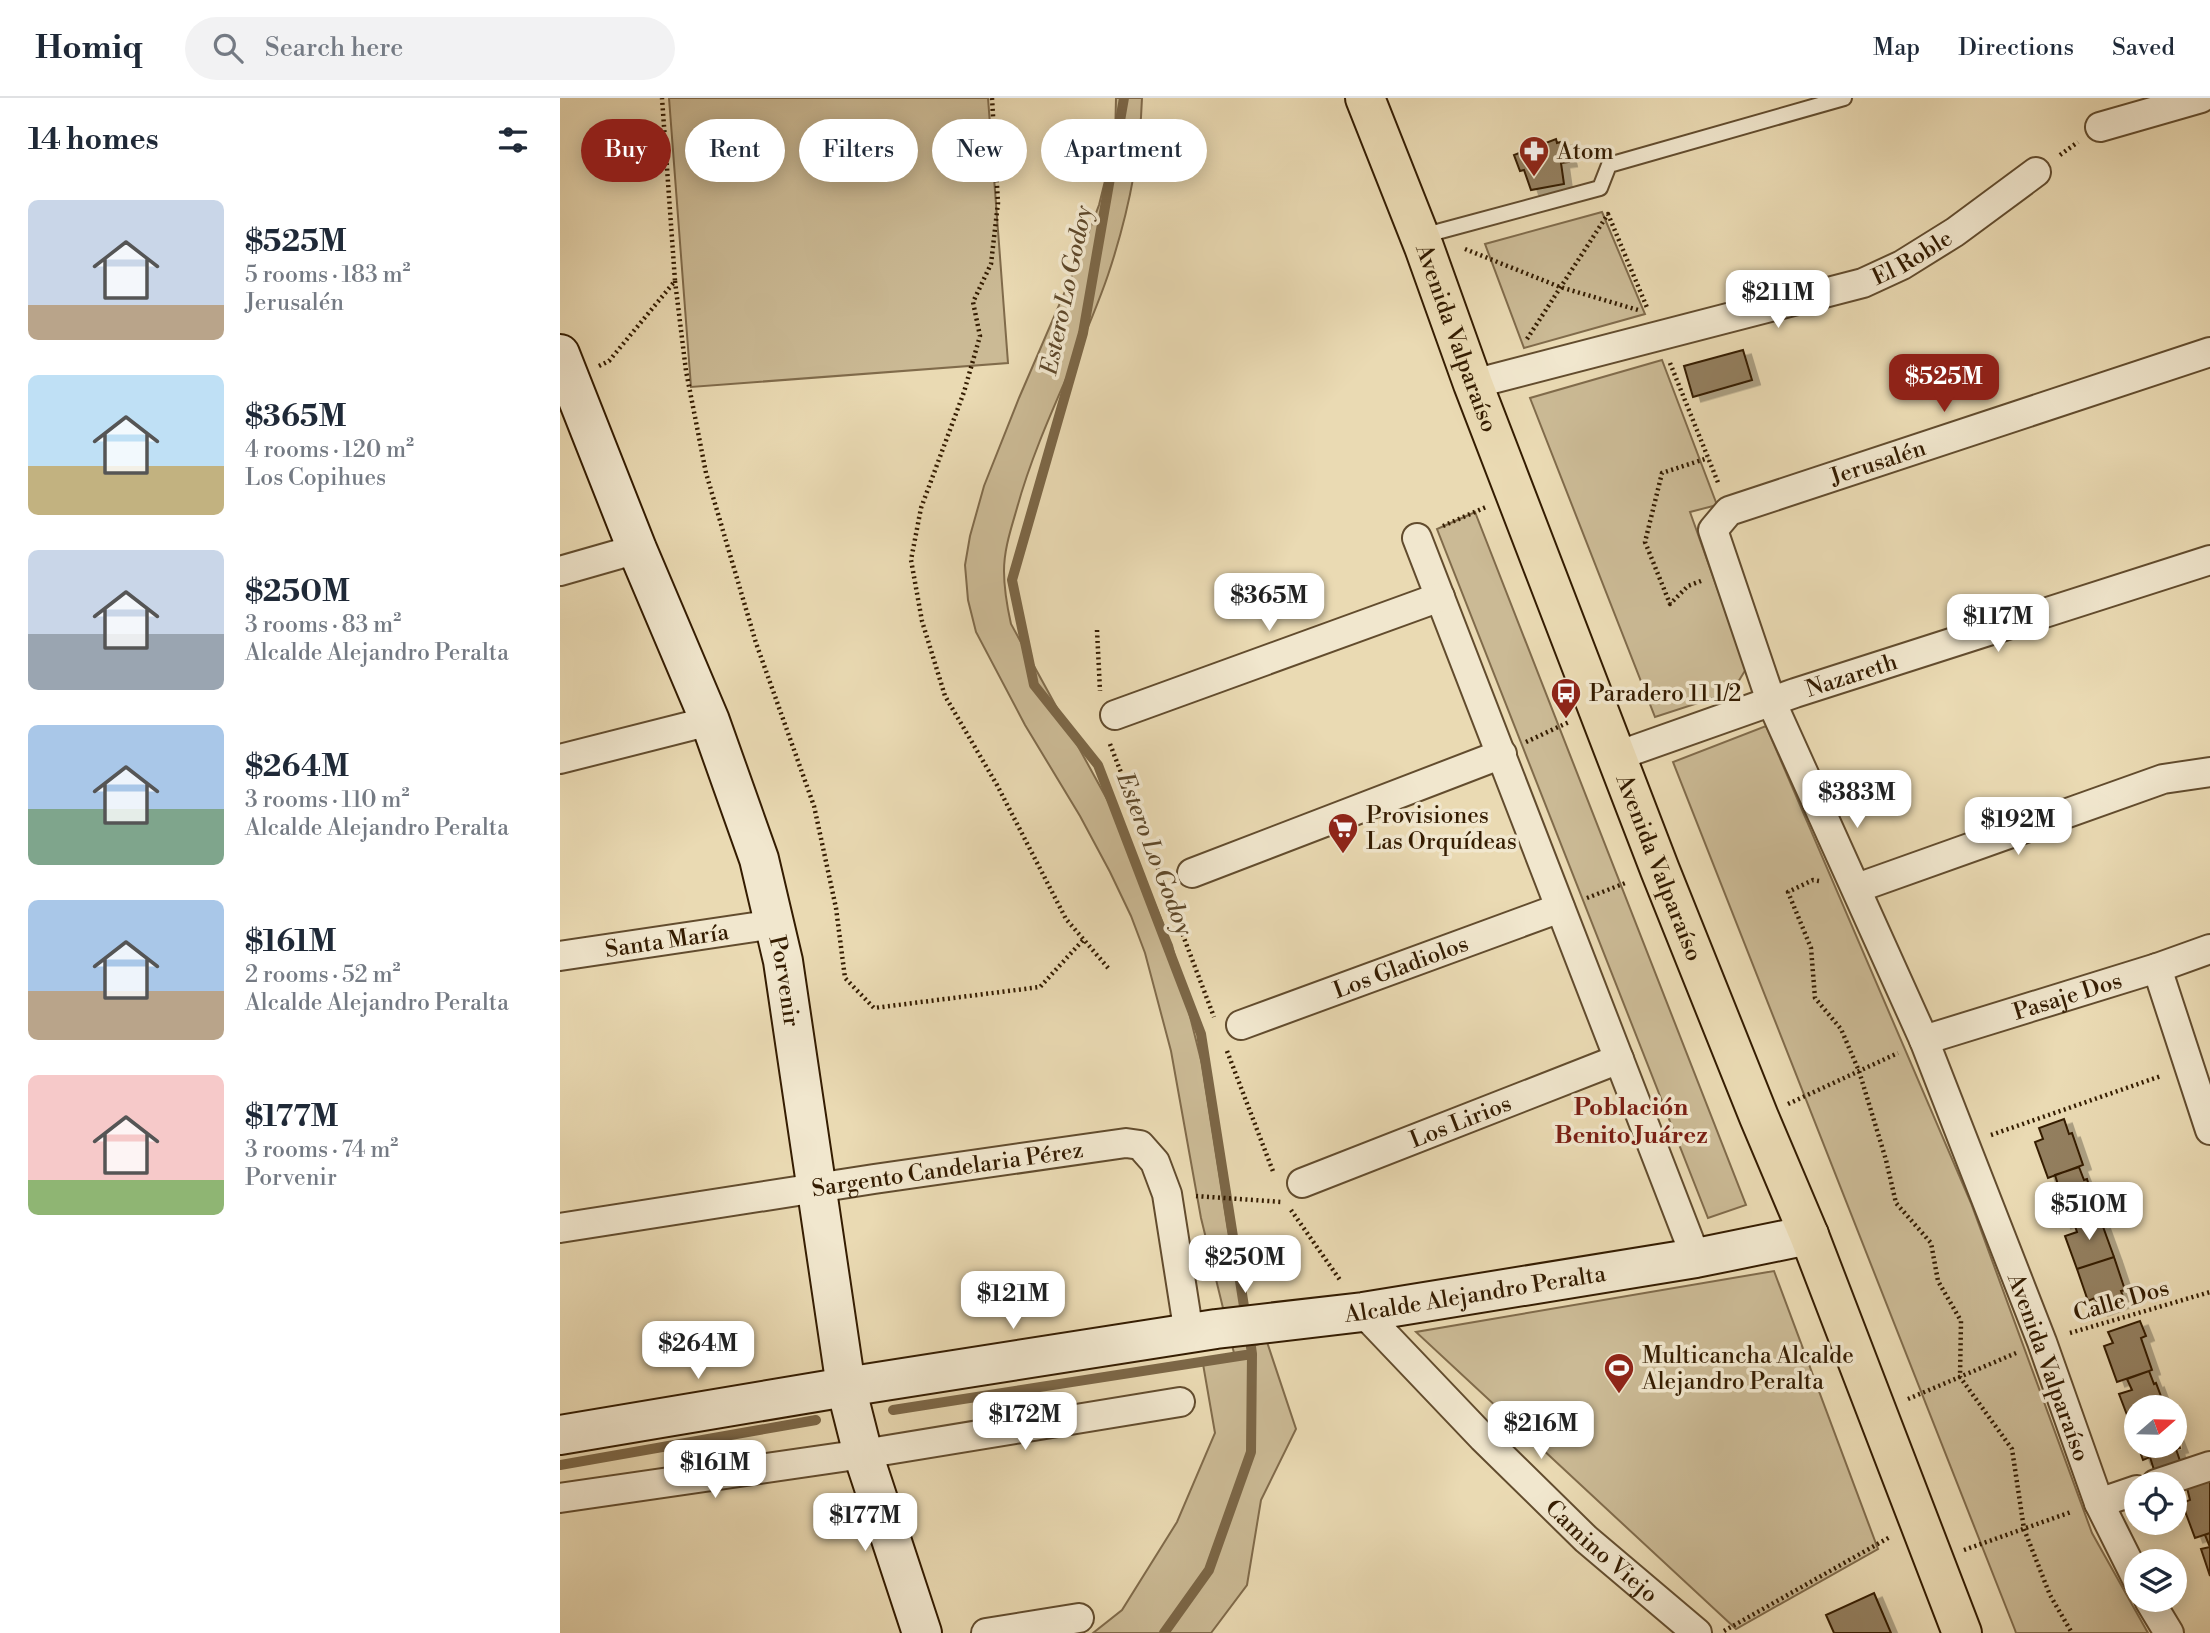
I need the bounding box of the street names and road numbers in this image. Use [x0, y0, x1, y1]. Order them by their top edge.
street label: El Roble [1868, 224, 1957, 292]
street label: Avenida Valparaíso [1409, 239, 1503, 436]
street label: Jerusalén [1826, 434, 1930, 492]
street label: Nazareth [1802, 648, 1901, 704]
street label: Avenida Valparaíso [1609, 770, 1708, 965]
street label: Santa María [603, 918, 731, 964]
street label: Los Gladiolos [1330, 930, 1472, 1005]
street label: Porvenir [763, 933, 806, 1029]
street label: Pasaje Dos [2010, 967, 2126, 1027]
street label: Los Lirios [1406, 1090, 1516, 1155]
street label: Sargento Candelaria Pérez [810, 1136, 1085, 1204]
street label: Alcalde Alejandro Peralta [1342, 1260, 1608, 1329]
street label: Avenida Valparaíso [2001, 1269, 2095, 1465]
street label: Calle Dos [2070, 1274, 2172, 1328]
street label: Camino Viejo [1539, 1494, 1663, 1609]

